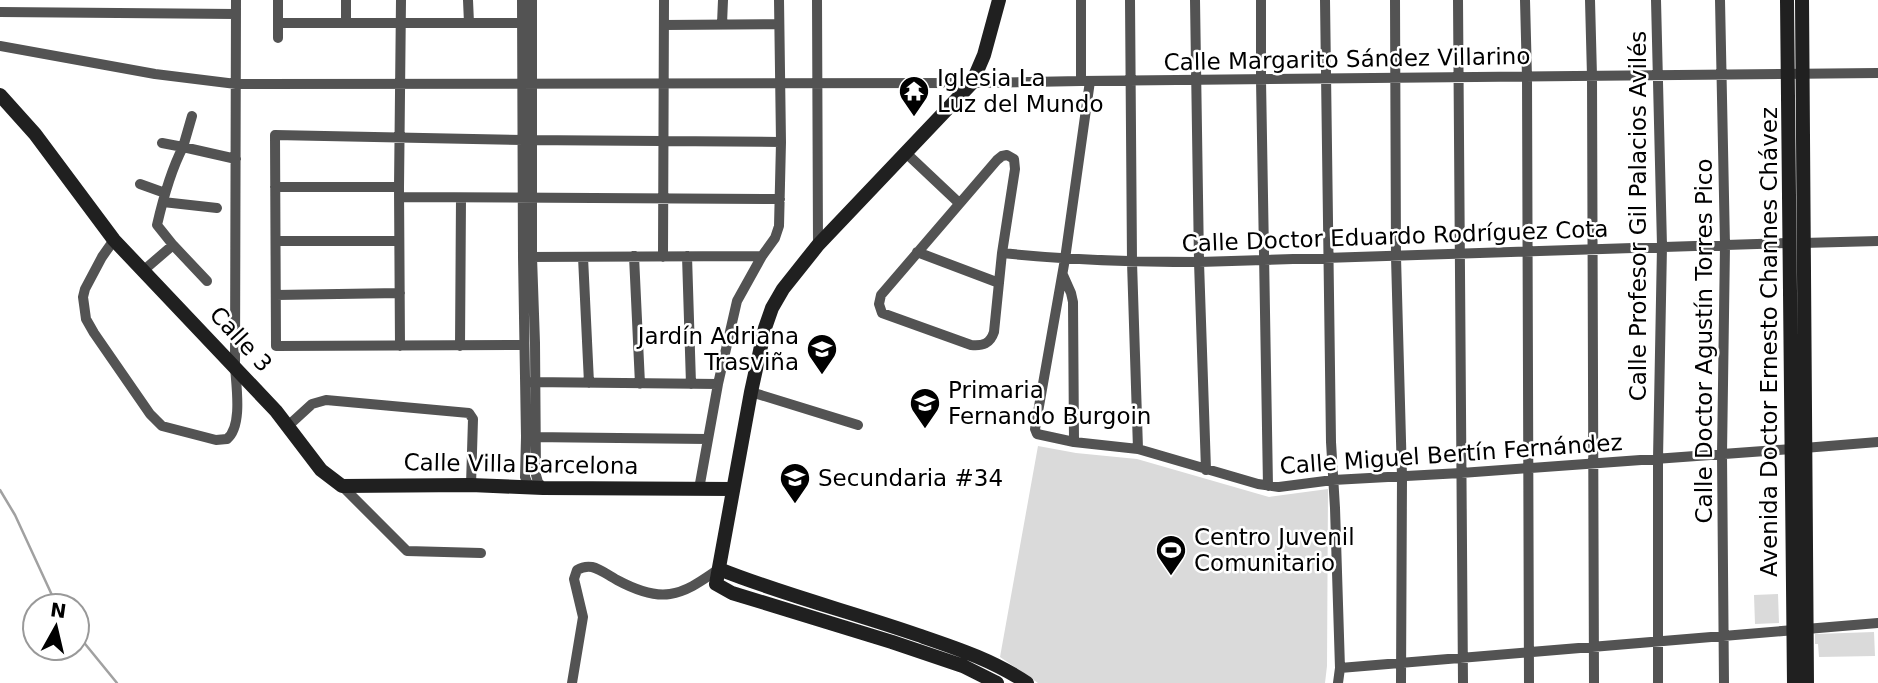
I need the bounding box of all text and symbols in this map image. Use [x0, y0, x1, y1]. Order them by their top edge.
street label: Calle Profesor Gil Palacios Avilés [1625, 31, 1651, 401]
street label: Calle Margarito Sández Villarino [1163, 43, 1531, 75]
place label: Iglesia La Luz del Mundo [937, 65, 1104, 117]
temple icon: Iglesia La Luz del Mundo [897, 74, 931, 118]
street label: Avenida Doctor Ernesto Channes Chávez [1756, 107, 1782, 577]
street label: Calle Doctor Agustín Torres Pico [1691, 158, 1717, 524]
street label: Calle Doctor Eduardo Rodríguez Cota [1181, 216, 1609, 256]
street label: Calle 3 [205, 301, 277, 377]
place label: Jardín Adriana Trasviña [636, 323, 799, 375]
school or university icon: Jardín Adriana Trasviña [805, 332, 839, 376]
place label: Primaria Fernando Burgoin [948, 377, 1151, 429]
school or university icon: Primaria Fernando Burgoin [908, 386, 942, 430]
street label: Calle Miguel Bertín Fernández [1279, 429, 1623, 479]
street label: Calle Villa Barcelona [403, 449, 639, 479]
school or university icon: Secundaria #34 [778, 461, 812, 505]
place label: Secundaria #34 [818, 465, 1003, 491]
place label: Centro Juvenil Comunitario [1194, 524, 1355, 576]
sports icon: Centro Juvenil Comunitario [1154, 533, 1188, 577]
north arrow [21, 592, 91, 662]
text: N [49, 598, 68, 622]

